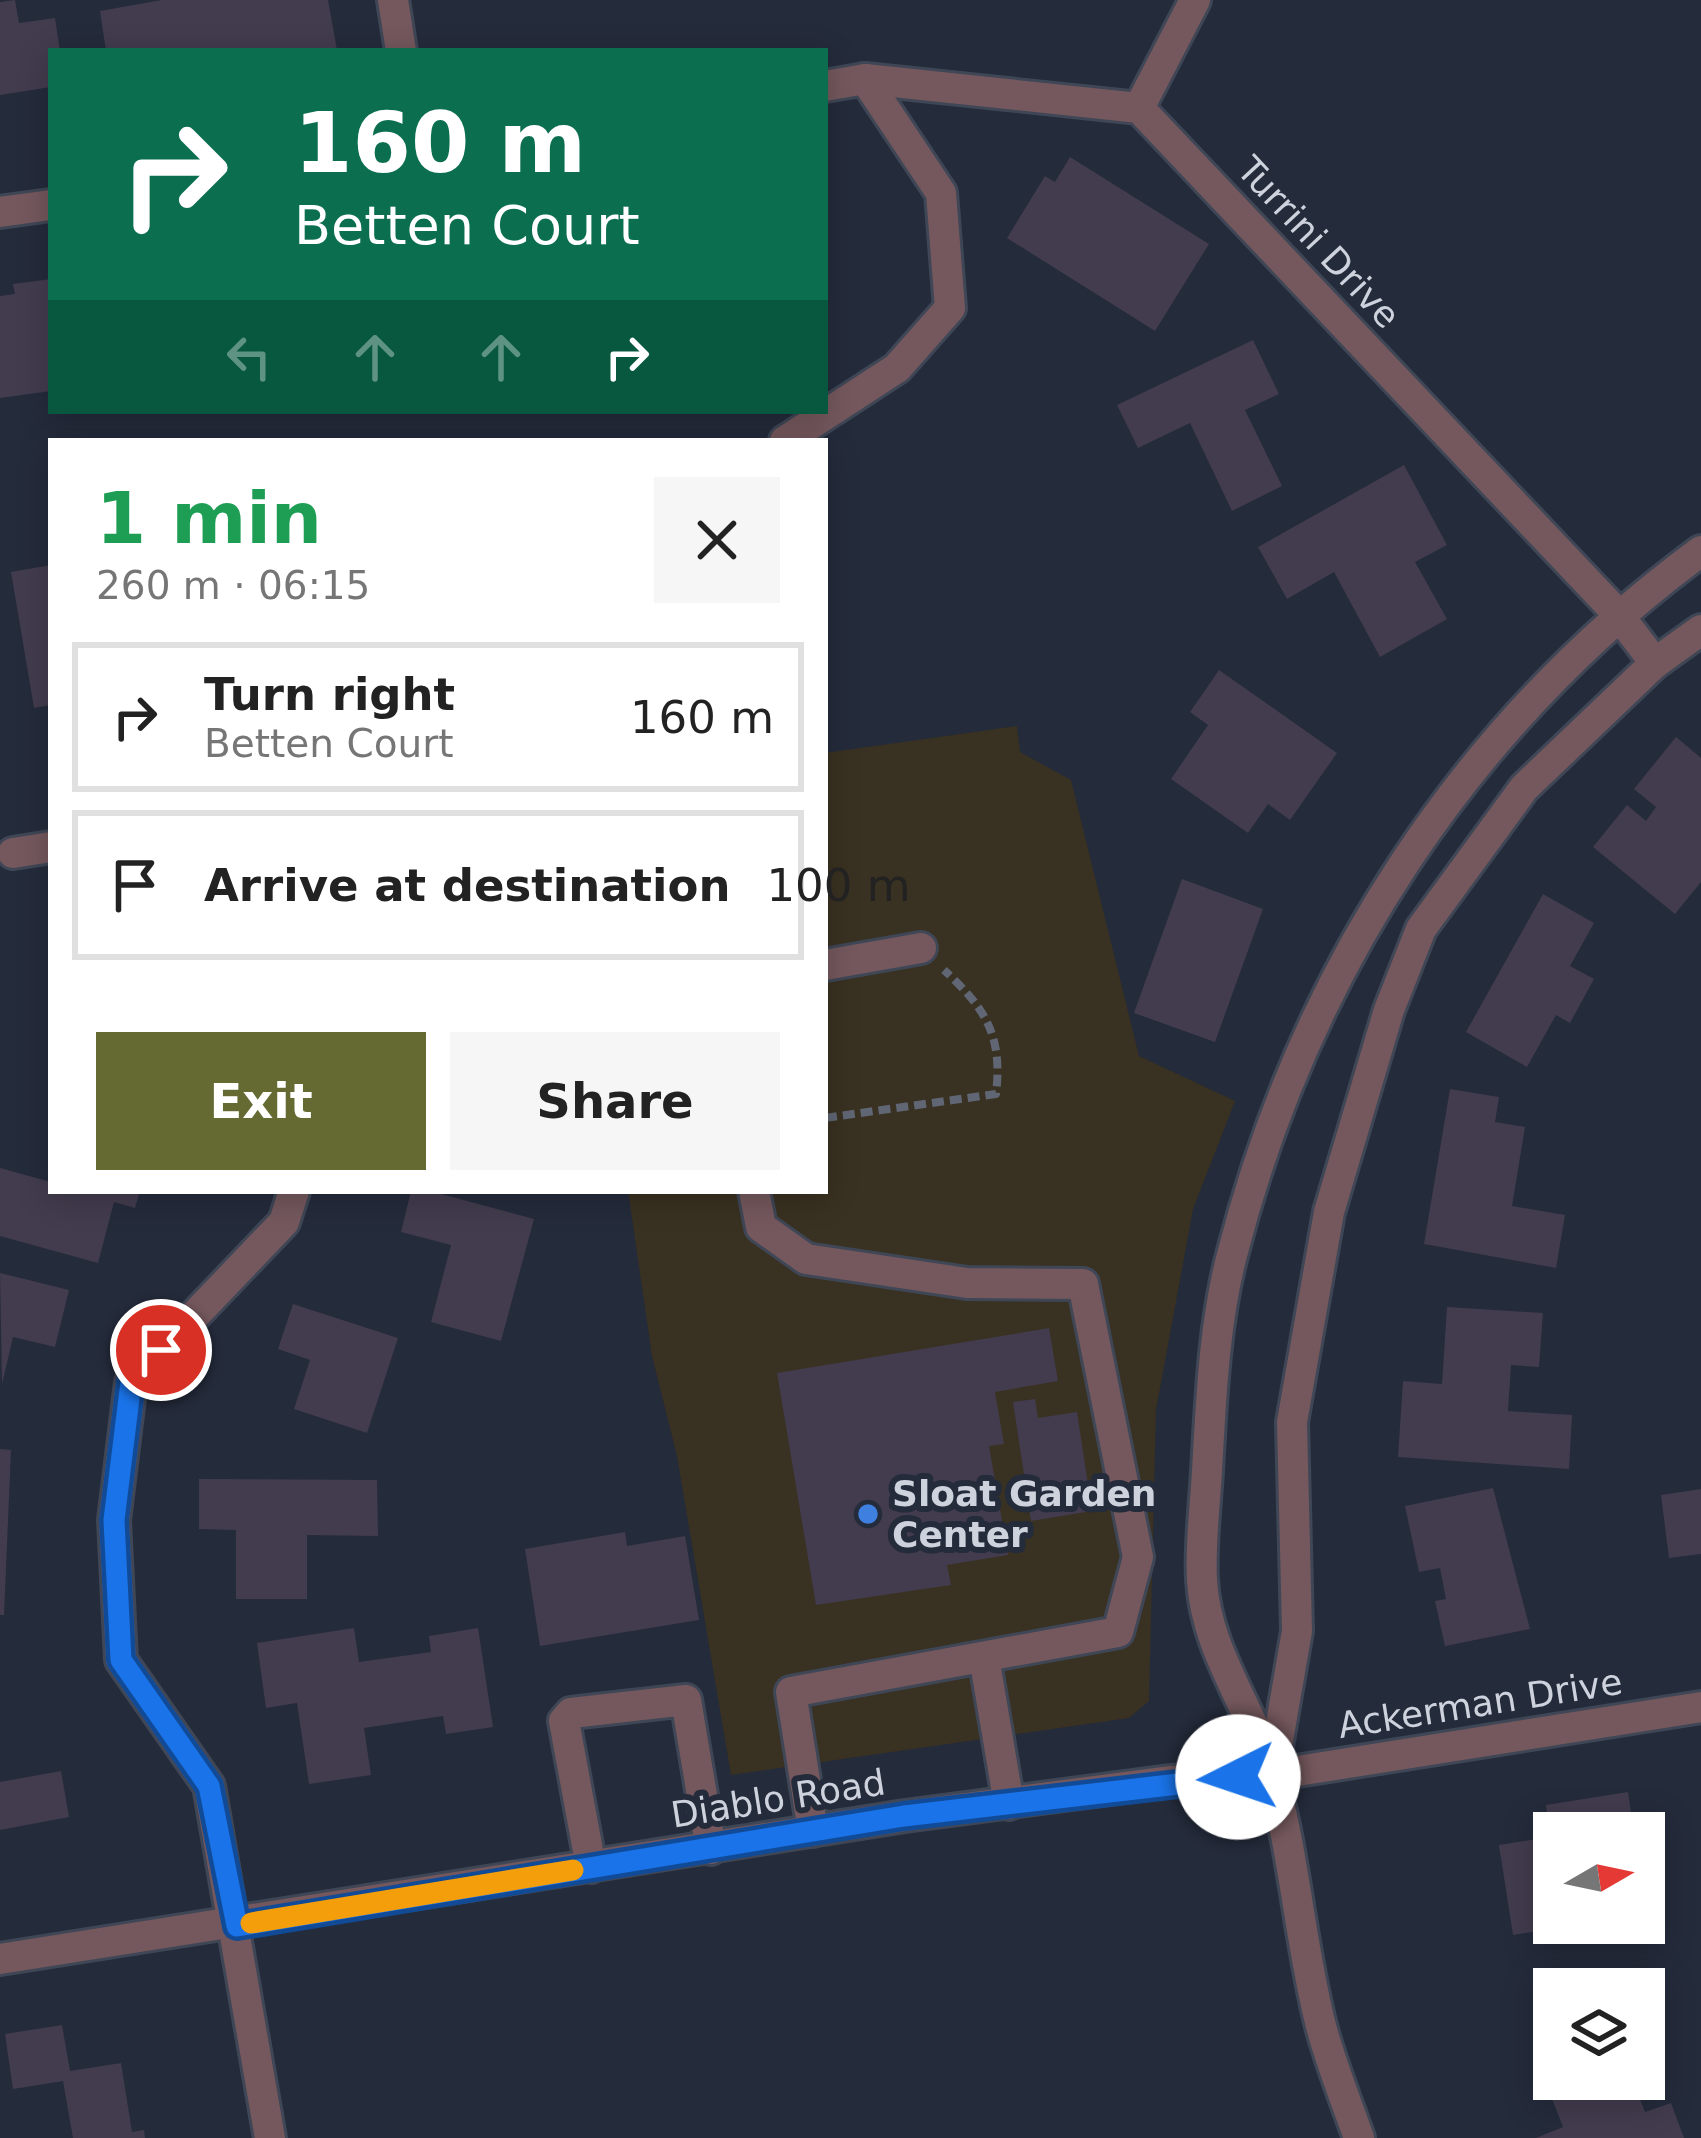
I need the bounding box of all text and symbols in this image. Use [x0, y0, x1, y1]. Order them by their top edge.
text: 160 m [294, 94, 586, 192]
icon: right [96, 96, 252, 252]
street label: Turrini Drive [1228, 148, 1408, 336]
text: Betten Court [294, 194, 640, 257]
icon: left [216, 324, 282, 390]
icon: ahead [342, 324, 408, 390]
icon: ahead [468, 324, 534, 390]
icon: right [594, 324, 660, 390]
text: 1 min [96, 476, 322, 560]
button: close [654, 477, 780, 603]
text: 260 m · 06:15 [96, 563, 370, 608]
text: Turn right [204, 668, 455, 721]
icon: right [102, 684, 168, 750]
text: 160 m [630, 691, 774, 744]
text: Betten Court [204, 721, 454, 766]
icon: arrive [102, 852, 168, 918]
text: Arrive at destination [204, 859, 730, 912]
text: 100 m [766, 859, 910, 912]
button: Exit [96, 1032, 426, 1170]
button: Share [450, 1032, 780, 1170]
pin [110, 1299, 212, 1401]
icon: arrive [128, 1317, 194, 1383]
place label: Sloat Garden Center [892, 1473, 1156, 1555]
marker: Sloat Garden Center [855, 1501, 881, 1527]
street label: Ackerman Drive [1335, 1661, 1625, 1746]
position arrow [1175, 1714, 1301, 1840]
street label: Diablo Road [668, 1761, 888, 1836]
north arrow [1533, 1812, 1665, 1944]
map controls [1533, 1812, 1665, 2100]
button: layers [1533, 1968, 1665, 2100]

